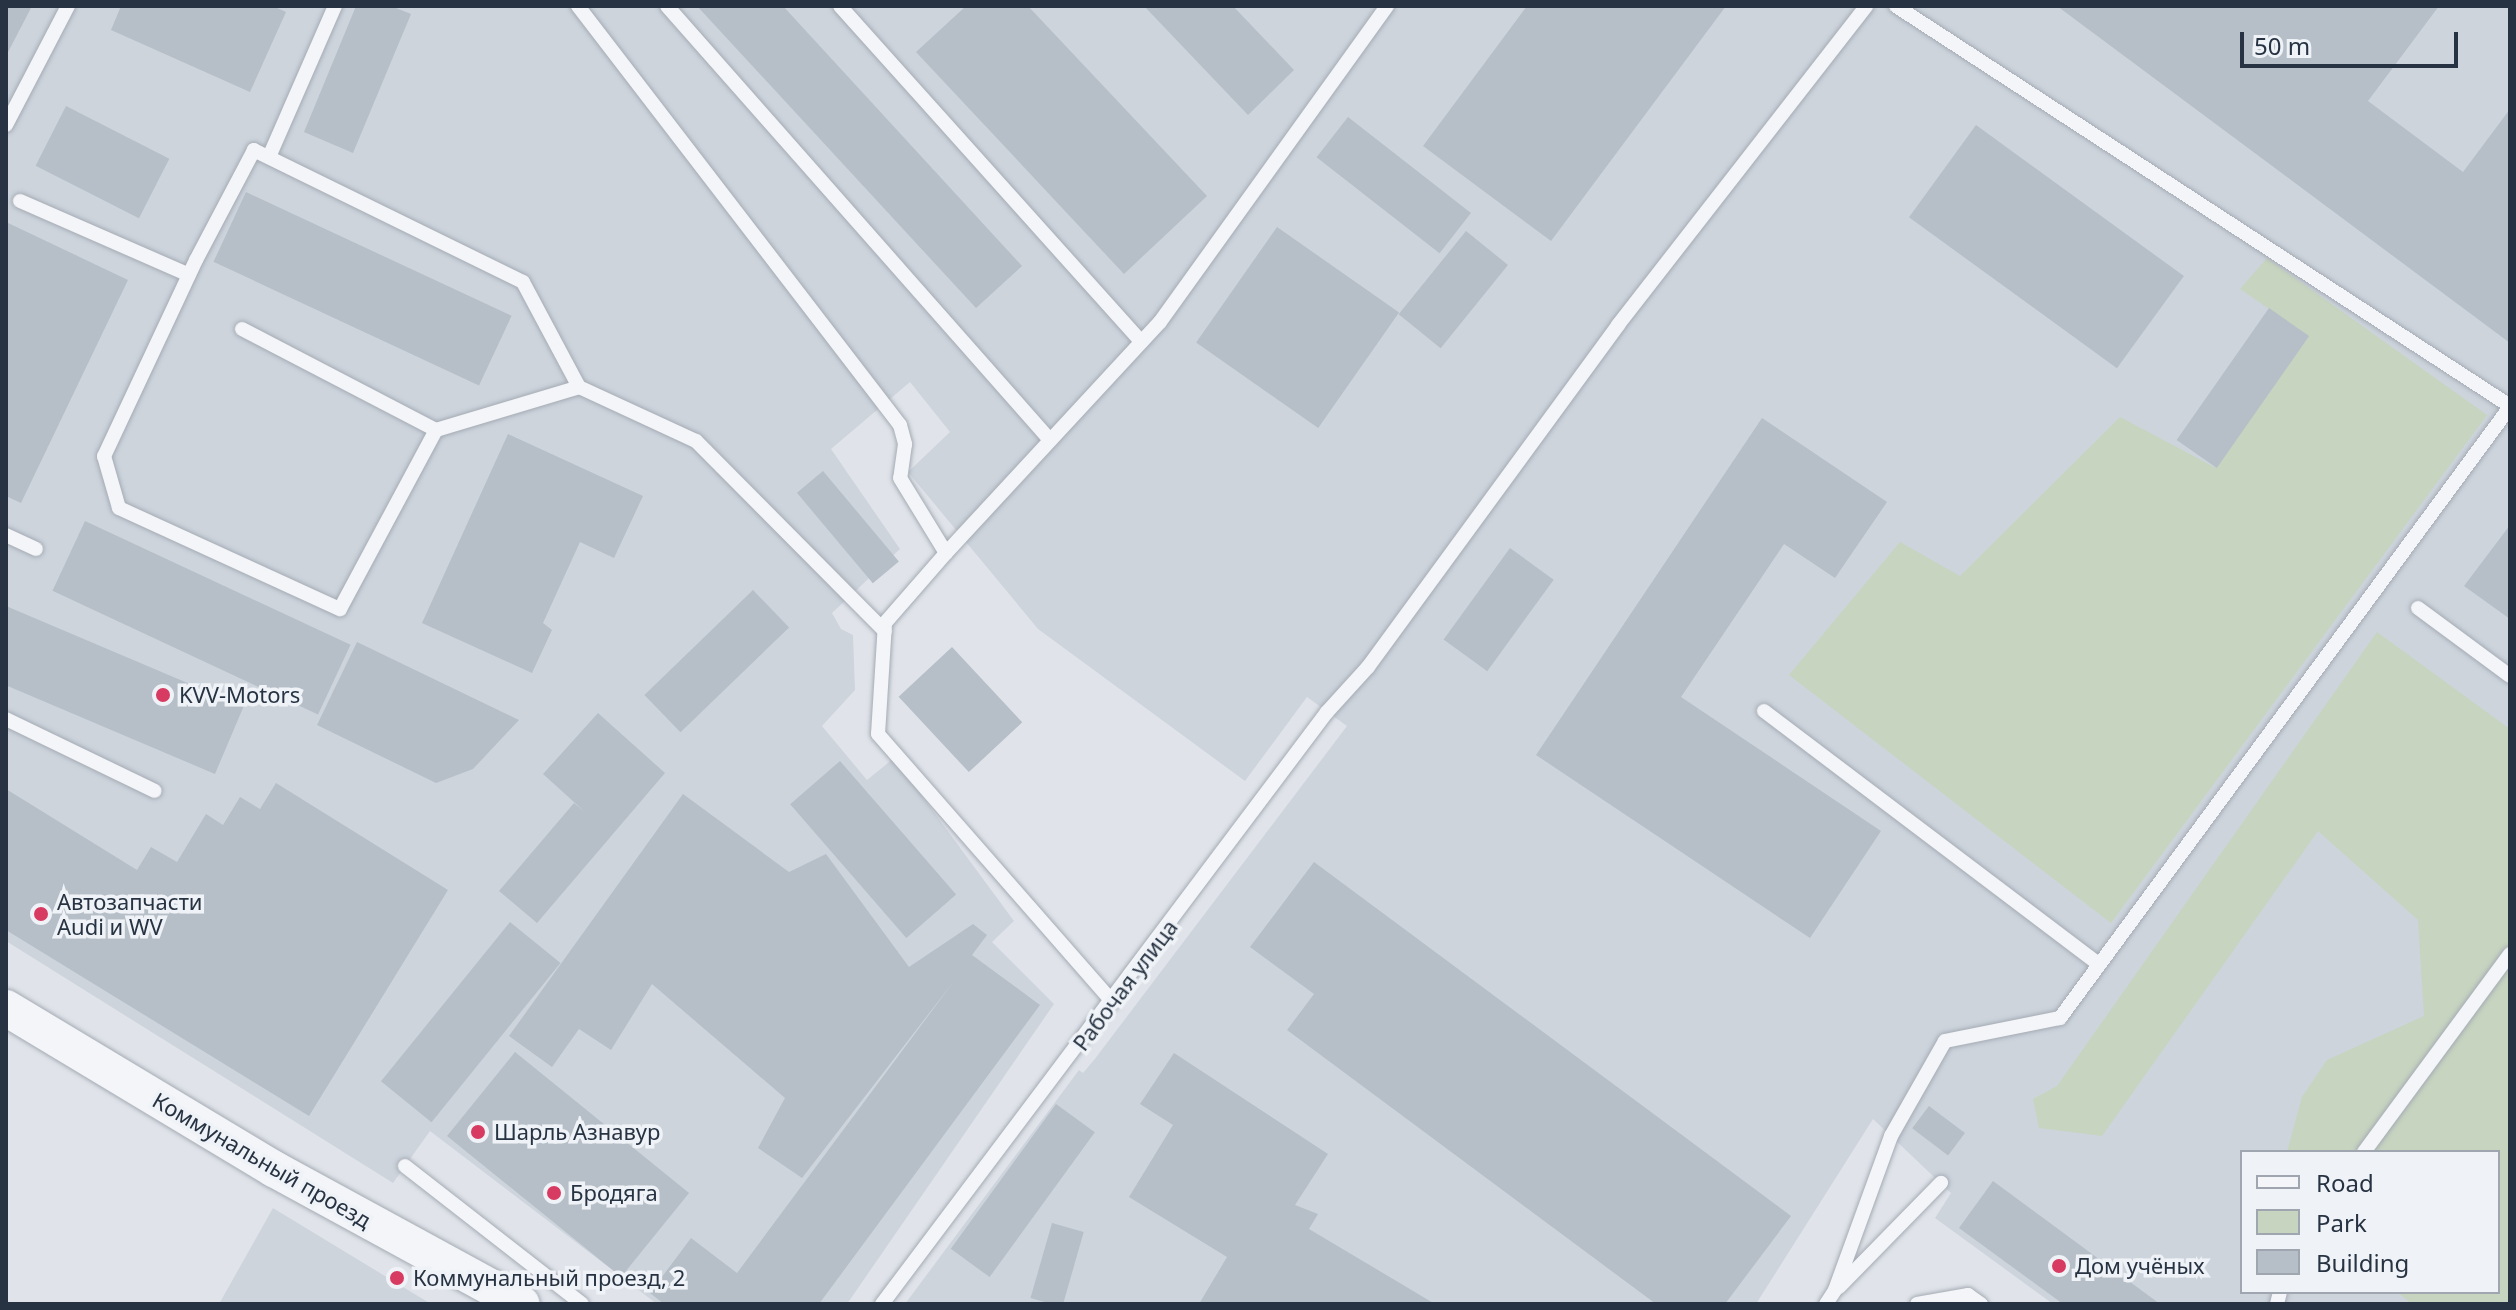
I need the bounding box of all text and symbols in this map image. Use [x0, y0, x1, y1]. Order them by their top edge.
scale bar [2244, 16, 2462, 66]
text: 50 m [2254, 29, 2310, 62]
place label: KVV-Motors [179, 682, 300, 708]
marker: KVV-Motors [154, 686, 172, 704]
place label: Автозапчасти Audi и WV [57, 888, 203, 940]
marker: Автозапчасти Audi и WV [32, 905, 50, 923]
street label: Рабочая улица [1067, 914, 1183, 1056]
street label: Коммунальный проезд [148, 1087, 376, 1233]
place label: Шарль Азнавур [494, 1119, 660, 1145]
marker: Шарль Азнавур [469, 1123, 487, 1141]
legend [2240, 1150, 2500, 1294]
text: Road [2316, 1166, 2374, 1199]
place label: Бродяга [570, 1180, 658, 1206]
marker: Бродяга [545, 1184, 563, 1202]
text: Park [2316, 1206, 2367, 1239]
text: Building [2316, 1246, 2409, 1279]
place label: Дом учёных [2075, 1253, 2204, 1279]
marker: Дом учёных [2050, 1257, 2068, 1275]
place label: Коммунальный проезд, 2 [413, 1265, 685, 1291]
marker: Коммунальный проезд, 2 [388, 1269, 406, 1287]

